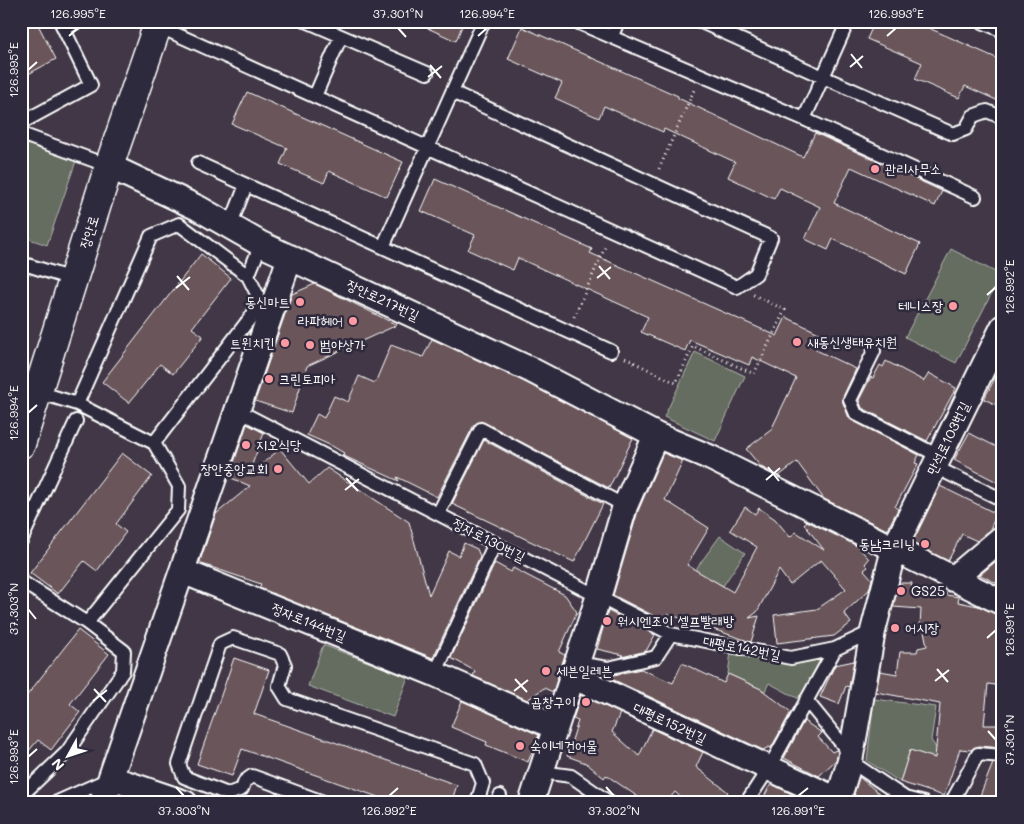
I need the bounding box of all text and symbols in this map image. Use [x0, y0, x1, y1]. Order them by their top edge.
text: 126.995°E [50, 5, 106, 21]
text: 37.301°N [373, 5, 423, 21]
text: 126.994°E [459, 5, 515, 21]
text: 126.993°E [868, 5, 924, 21]
text: 126.995°E [5, 42, 21, 98]
place label: 관리사무소 [885, 159, 941, 178]
marker: 관리사무소 [869, 163, 881, 175]
street label: 장안로 [74, 213, 103, 251]
text: 126.992°E [1001, 259, 1017, 315]
street label: 장안로217번길 [344, 274, 423, 325]
place label: 동신마트 [245, 292, 290, 311]
marker: 동신마트 [294, 296, 306, 308]
place label: 테니스장 [898, 296, 944, 315]
marker: 테니스장 [947, 300, 959, 312]
place label: 라파헤어 [298, 311, 343, 330]
marker: 라파헤어 [347, 315, 359, 327]
place label: 새동신생태유치원 [807, 332, 897, 351]
place label: 트윈치킨 [230, 333, 275, 352]
place label: 범야상가 [320, 335, 366, 354]
marker: 새동신생태유치원 [791, 336, 803, 348]
marker: 트윈치킨 [279, 337, 291, 349]
marker: 범야상가 [304, 339, 316, 351]
place label: 크린토피아 [279, 369, 336, 388]
marker: 크린토피아 [263, 373, 275, 385]
text: 126.994°E [5, 385, 21, 441]
street label: 만석로103번길 [922, 397, 974, 478]
place label: 지오식당 [256, 435, 302, 454]
marker: 지오식당 [240, 439, 252, 451]
place label: 장안중앙교회 [200, 459, 268, 478]
marker: 장안중앙교회 [272, 463, 284, 475]
street label: 정자로130번길 [450, 513, 530, 566]
place label: 동남크리닝 [859, 534, 915, 553]
marker: 동남크리닝 [919, 538, 931, 550]
place label: GS25 [911, 581, 945, 600]
text: 37.303°N [5, 583, 21, 635]
marker: GS25 [895, 585, 907, 597]
street label: 정자로144번길 [269, 598, 350, 645]
text: 126.991°E [1001, 603, 1017, 657]
place label: 워시엔조이 셀프빨래방 [617, 611, 735, 630]
marker: 워시엔조이 셀프빨래방 [601, 615, 613, 627]
place label: 어시장 [905, 618, 940, 637]
marker: 어시장 [889, 622, 901, 634]
street label: 대평로142번길 [702, 631, 783, 664]
place label: 세븐일레븐 [556, 661, 612, 680]
marker: 세븐일레븐 [540, 665, 552, 677]
place label: 곱창구이 [531, 692, 576, 711]
marker: 곱창구이 [580, 696, 592, 708]
street label: 대평로152번길 [631, 697, 710, 748]
text: 37.301°N [1001, 715, 1017, 765]
text: 126.993°E [5, 729, 21, 785]
north arrow [42, 732, 92, 782]
place label: 숙이네건어물 [530, 736, 598, 755]
marker: 숙이네건어물 [514, 740, 526, 752]
text: N [47, 754, 68, 775]
text: 37.303°N [158, 802, 210, 818]
text: 126.992°E [361, 802, 417, 818]
text: 37.302°N [588, 802, 640, 818]
text: 126.991°E [771, 802, 825, 818]

